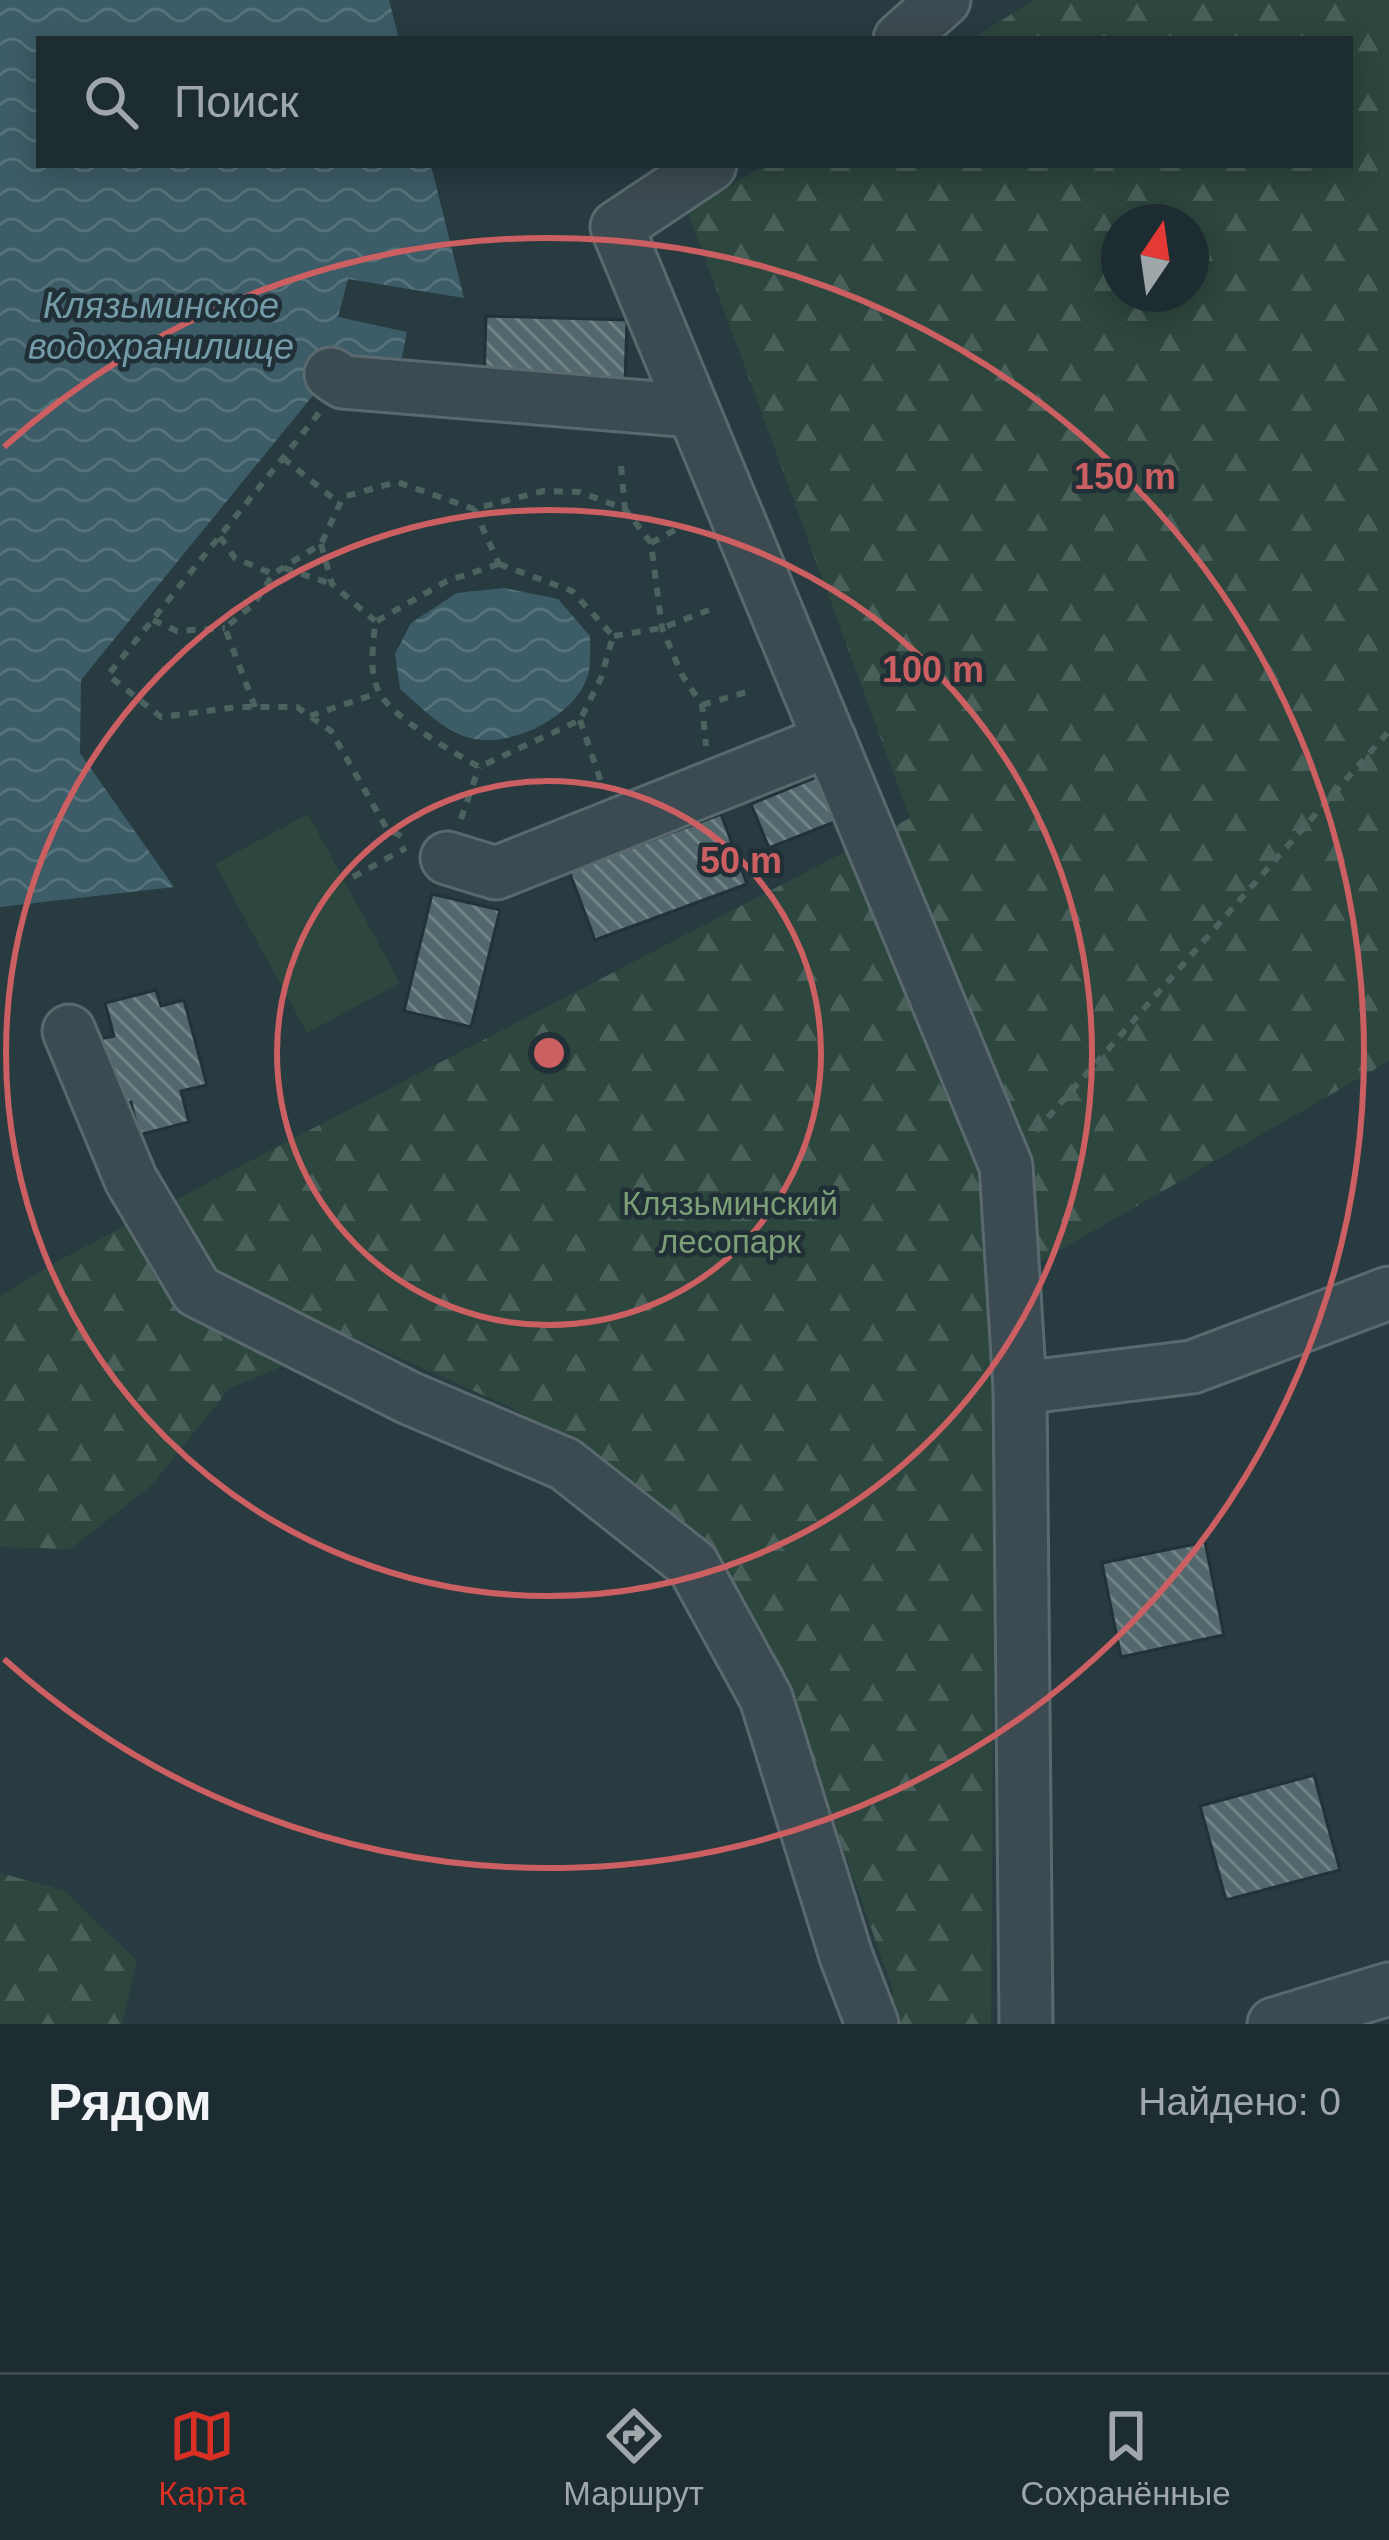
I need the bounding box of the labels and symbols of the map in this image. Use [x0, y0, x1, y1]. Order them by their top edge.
north arrow [1101, 204, 1209, 312]
water label: Клязьминское водохранилище [28, 285, 294, 367]
text: 150 m [1074, 456, 1176, 497]
text: 100 m [882, 649, 984, 690]
text: 50 m [700, 840, 782, 881]
centre of rings [528, 1032, 570, 1074]
park label: Клязьминский лесопарк [622, 1185, 838, 1260]

